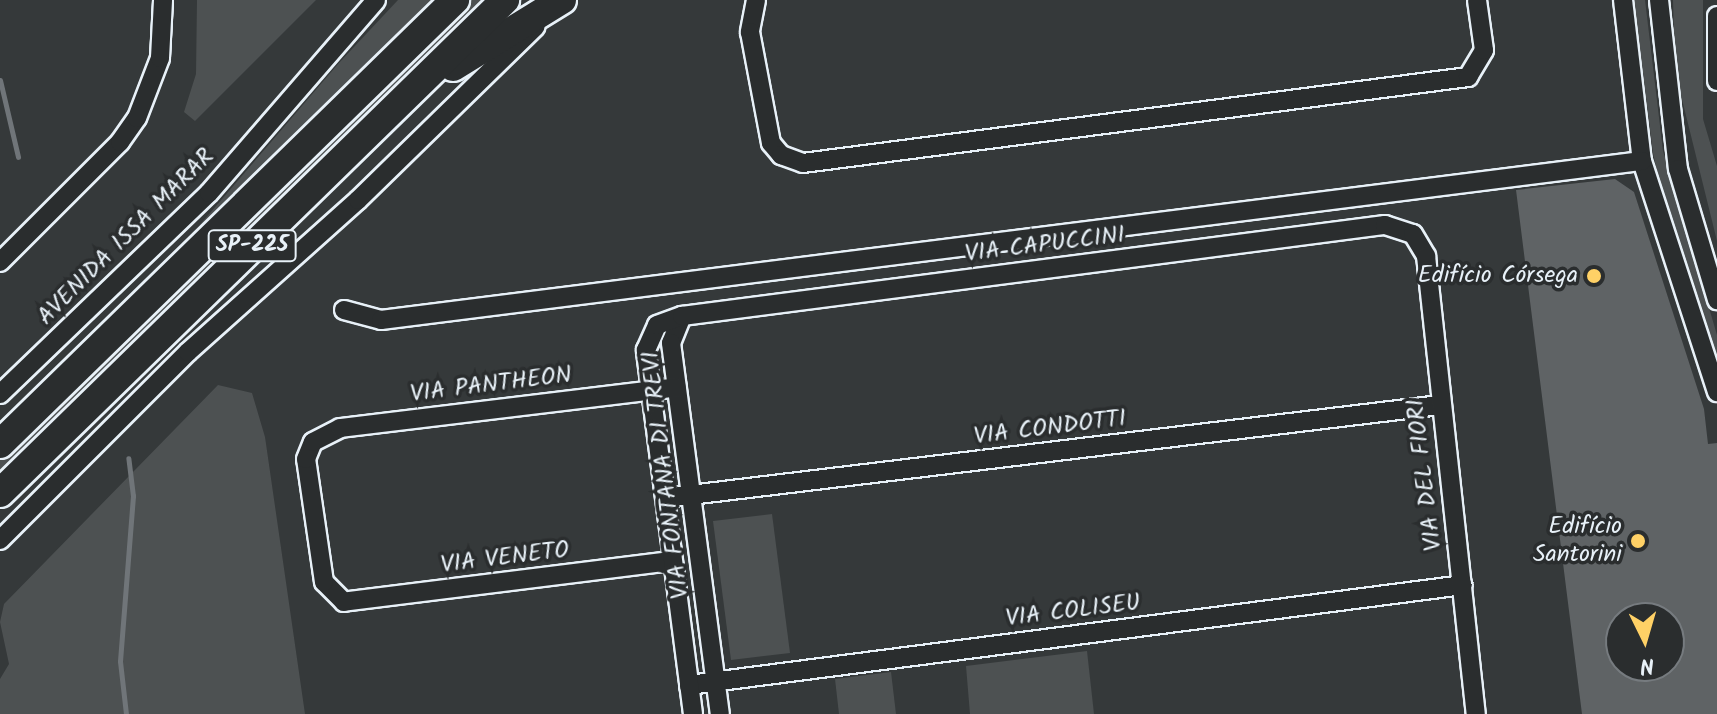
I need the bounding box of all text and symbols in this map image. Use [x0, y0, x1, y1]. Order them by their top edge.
street label: AVENIDA ISSA MARAR [32, 143, 220, 331]
street label: VIA CAPUCCINI [964, 221, 1126, 269]
road number: SP-225 [206, 228, 298, 264]
place label: Edifício Córsega [1418, 262, 1578, 290]
marker: Edifício Córsega [1585, 267, 1603, 285]
street label: VIA FONTANA DI TREVI [637, 349, 695, 601]
street label: VIA PANTHEON [409, 361, 573, 409]
street label: VIA DEL FIORI [1401, 397, 1449, 553]
street label: VIA CONDOTTI [972, 404, 1128, 452]
place label: Edifício Santorini [1533, 513, 1622, 569]
marker: Edifício Santorini [1629, 532, 1647, 550]
street label: VIA VENETO [439, 536, 571, 580]
street label: VIA COLISEU [1004, 588, 1142, 634]
north arrow [1605, 602, 1685, 682]
text: N [1639, 646, 1655, 682]

